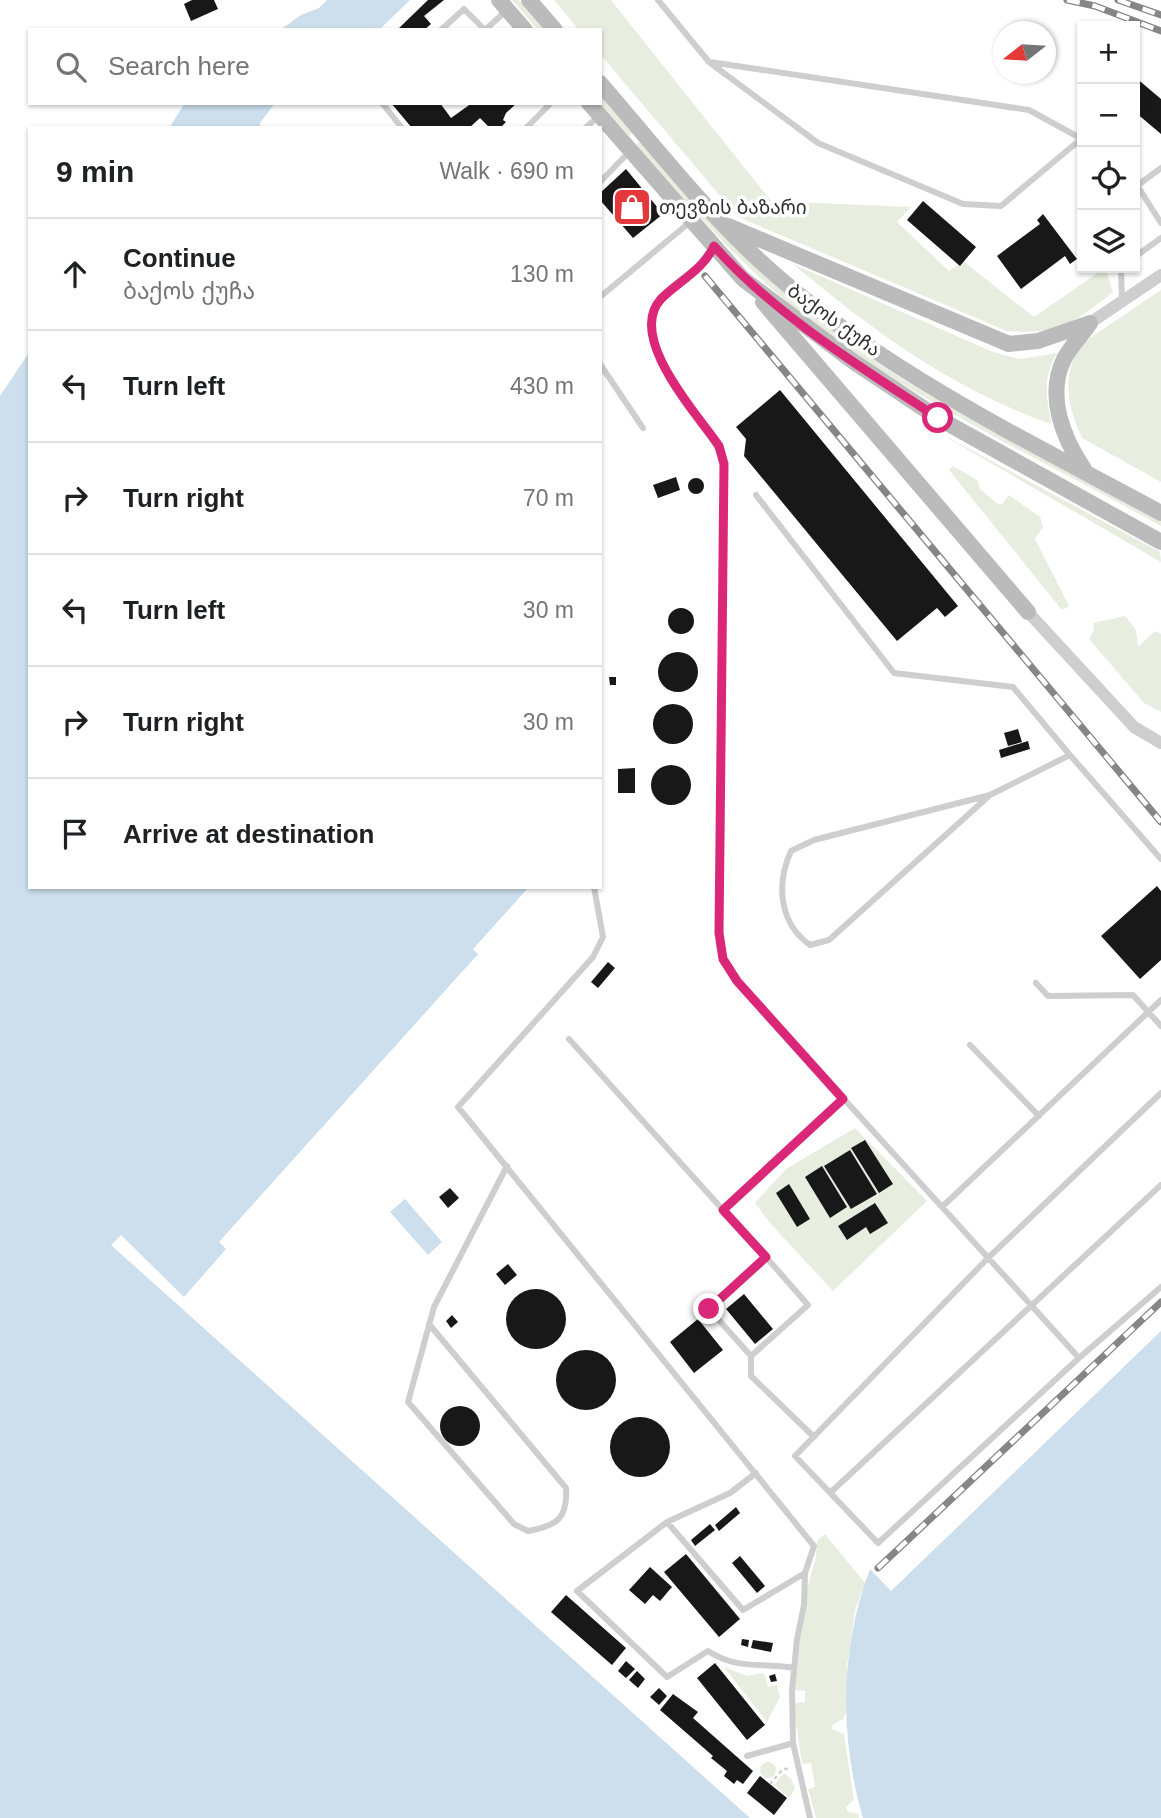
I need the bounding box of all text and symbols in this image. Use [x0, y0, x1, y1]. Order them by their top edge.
north arrow [993, 21, 1056, 84]
map controls [1077, 21, 1140, 273]
button: + [1077, 21, 1140, 84]
search box [28, 28, 602, 105]
icon: search [52, 48, 90, 86]
text: Search here [108, 51, 250, 81]
button: − [1077, 84, 1140, 147]
button: locate [1077, 147, 1140, 210]
text: 9 min [56, 155, 134, 188]
text: Walk · 690 m [439, 158, 574, 184]
shop icon: თევზის ბაზარი [611, 186, 653, 228]
place label: თევზის ბაზარი [659, 197, 807, 219]
button: layers [1077, 210, 1140, 273]
text: Continue [123, 243, 236, 273]
icon: ahead [56, 255, 94, 293]
text: 130 m [510, 261, 574, 287]
text: ბაქოს ქუჩა [123, 278, 255, 304]
street label: ბაქოს ქუჩა [783, 279, 884, 361]
icon: left [56, 367, 94, 405]
text: Turn left [123, 371, 225, 401]
text: 430 m [510, 373, 574, 399]
route start [922, 402, 953, 433]
icon: right [56, 479, 94, 517]
text: Turn right [123, 483, 244, 513]
text: 70 m [523, 485, 574, 511]
icon: left [56, 591, 94, 629]
text: Turn left [123, 595, 225, 625]
text: 30 m [523, 597, 574, 623]
icon: right [56, 703, 94, 741]
text: Turn right [123, 707, 244, 737]
text: 30 m [523, 709, 574, 735]
icon: arrive [56, 815, 94, 853]
text: Arrive at destination [123, 819, 374, 849]
route end [693, 1293, 724, 1324]

